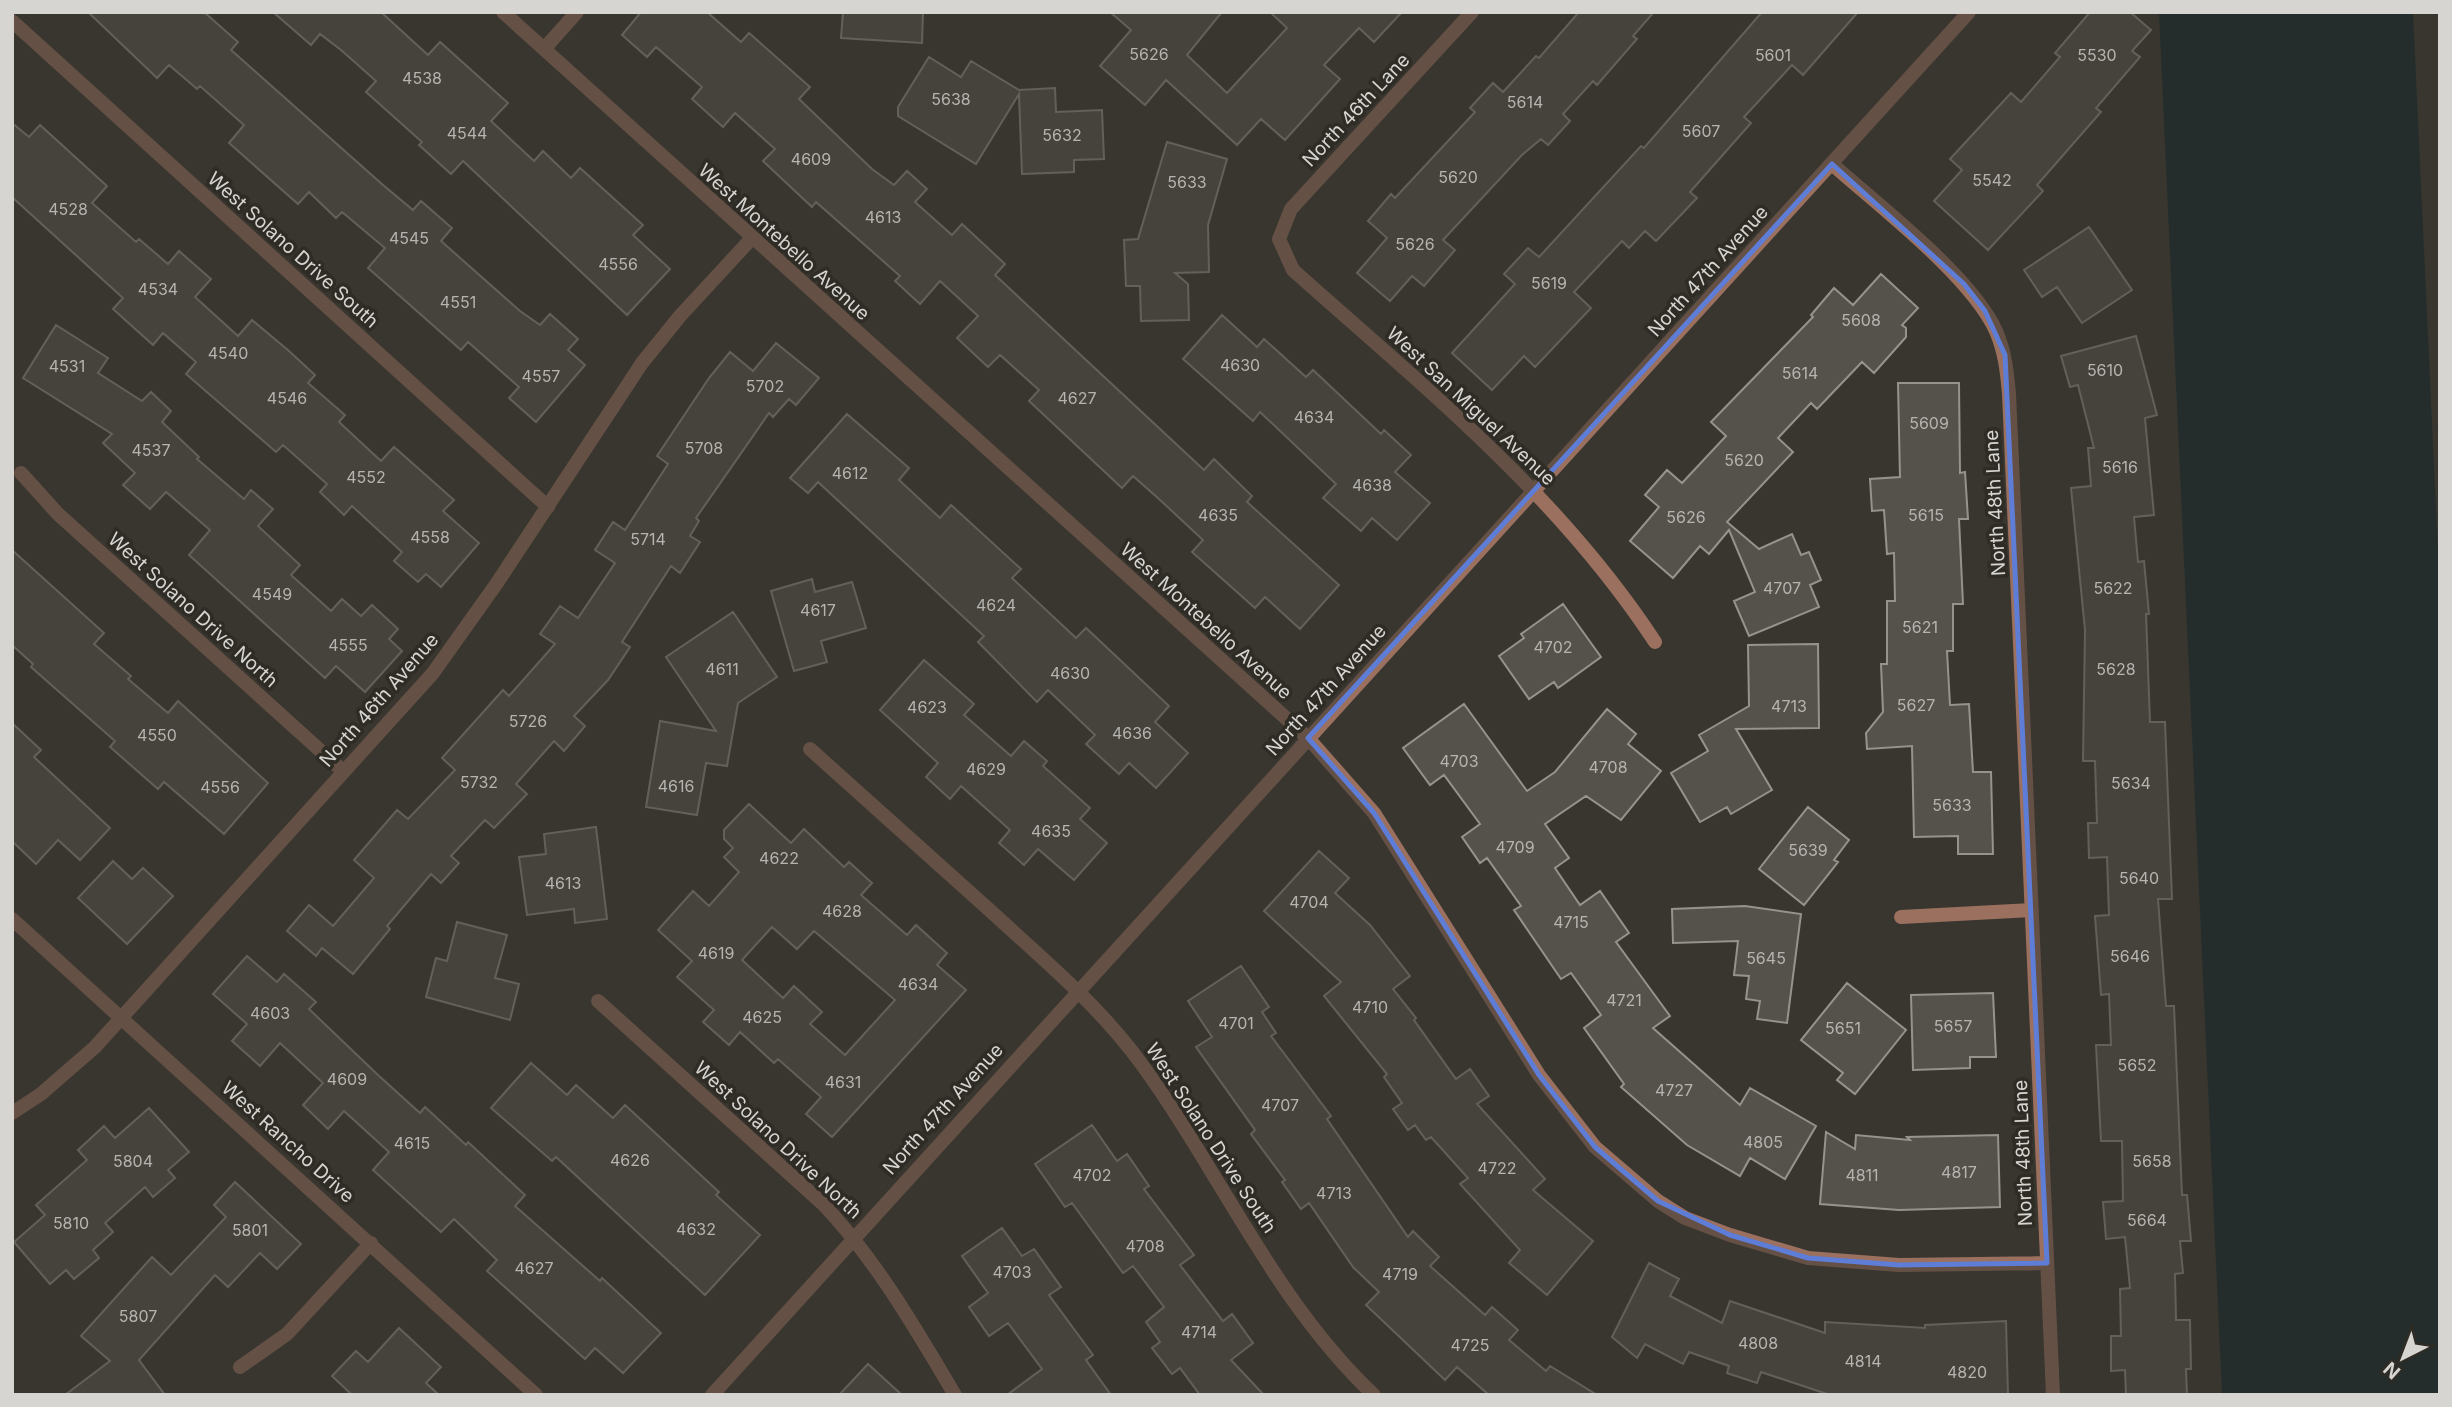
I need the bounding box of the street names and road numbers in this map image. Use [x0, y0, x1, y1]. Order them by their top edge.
street label: North 46th Lane [1298, 49, 1414, 171]
street label: West Montebello Avenue [694, 159, 874, 325]
street label: West Solano Drive South [203, 167, 383, 333]
street label: North 47th Avenue [1643, 201, 1773, 341]
street label: West San Miguel Avenue [1382, 322, 1560, 490]
street label: North 48th Lane [1980, 429, 2010, 577]
street label: West Solano Drive North [103, 528, 283, 692]
street label: West Montebello Avenue [1116, 538, 1296, 704]
street label: North 47th Avenue [1261, 620, 1391, 760]
street label: North 46th Avenue [315, 628, 443, 772]
street label: North 47th Avenue [878, 1039, 1008, 1179]
street label: West Solano Drive South [1141, 1039, 1281, 1237]
street label: West Solano Drive North [690, 1056, 866, 1224]
street label: West Rancho Drive [217, 1076, 359, 1208]
street label: North 48th Lane [2009, 1079, 2037, 1227]

